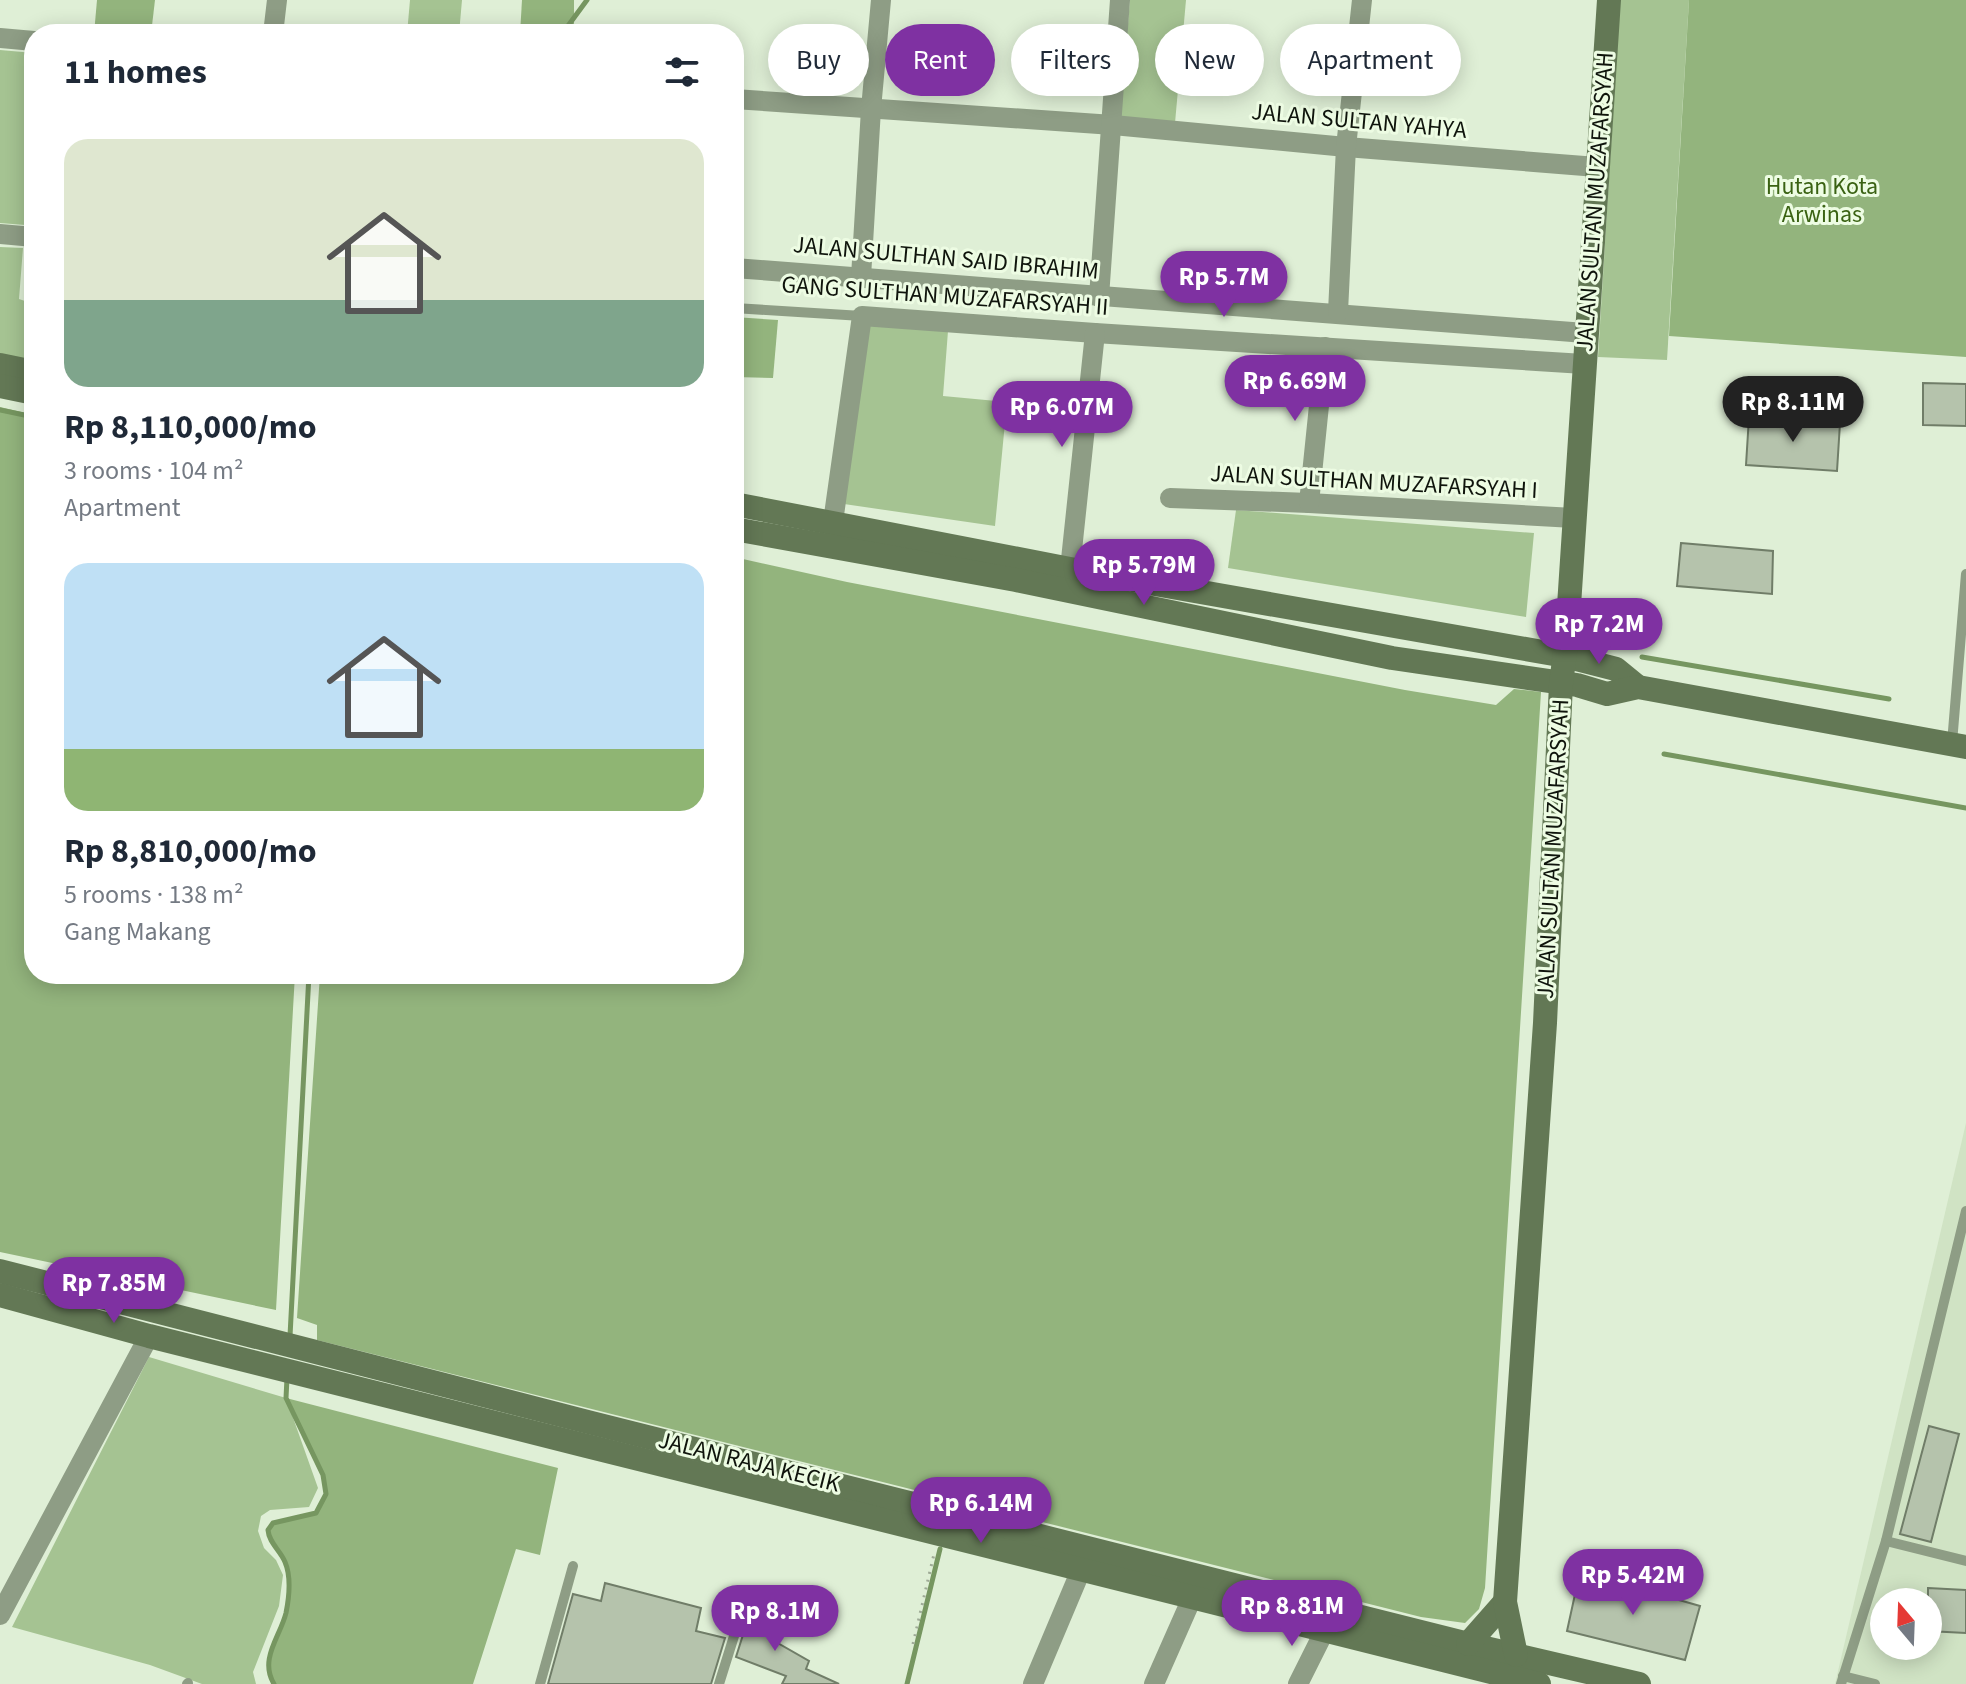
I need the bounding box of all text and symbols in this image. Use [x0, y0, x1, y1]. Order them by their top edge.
chip: Buy [768, 24, 869, 96]
chip: Rent [885, 24, 995, 96]
chip: Filters [1011, 24, 1139, 96]
chip: New [1155, 24, 1264, 96]
chip: Apartment [1280, 24, 1461, 96]
text: 11 homes [64, 48, 207, 97]
icon: filters [660, 50, 704, 94]
street label: JALAN SULTAN MUZAFARSYAH [1567, 51, 1623, 353]
street label: JALAN SULTAN YAHYA [1250, 94, 1468, 148]
park label: Hutan Kota Arwinas [1766, 169, 1878, 232]
icon: home [312, 191, 456, 335]
street label: JALAN SULTHAN SAID IBRAHIM [792, 227, 1100, 289]
pin: Rp 5.7M [1150, 251, 1298, 319]
text: Rp 5.7M [1178, 258, 1270, 295]
street label: GANG SULTHAN MUZAFARSYAH II [780, 267, 1110, 325]
pin: Rp 6.69M [1212, 355, 1378, 423]
text: Rp 6.69M [1243, 362, 1347, 399]
pin: Rp 8.11M [1710, 376, 1876, 444]
pin: Rp 6.07M [979, 381, 1145, 449]
text: Rp 8.11M [1741, 383, 1845, 420]
text: Rp 6.07M [1010, 388, 1114, 425]
text: Rp 8,110,000/mo [64, 403, 317, 452]
text: 3 rooms · 104 m² [64, 452, 243, 489]
street label: JALAN SULTHAN MUZAFARSYAH I [1209, 456, 1539, 508]
text: Apartment [64, 489, 181, 526]
pin: Rp 5.79M [1061, 539, 1227, 607]
text: Rp 5.79M [1092, 546, 1196, 583]
pin: Rp 7.2M [1525, 598, 1673, 666]
text: Rp 7.2M [1553, 605, 1645, 642]
icon: home [312, 615, 456, 759]
street label: JALAN SULTAN MUZAFARSYAH [1528, 698, 1578, 1000]
text: Rp 8,810,000/mo [64, 827, 317, 876]
text: 5 rooms · 138 m² [64, 876, 243, 913]
text: Gang Makang [64, 913, 211, 950]
pin: Rp 7.85M [31, 1257, 197, 1325]
text: Rp 7.85M [62, 1264, 166, 1301]
street label: JALAN RAJA KECIK [655, 1423, 844, 1502]
pin: Rp 6.14M [898, 1477, 1064, 1545]
text: Rp 6.14M [929, 1484, 1033, 1521]
pin: Rp 5.42M [1550, 1549, 1716, 1617]
text: Rp 5.42M [1581, 1556, 1685, 1593]
pin: Rp 8.81M [1209, 1580, 1375, 1648]
pin: Rp 8.1M [701, 1585, 849, 1653]
text: Rp 8.81M [1240, 1587, 1344, 1624]
north arrow [1870, 1588, 1942, 1660]
map controls [1870, 1588, 1942, 1660]
text: Rp 8.1M [729, 1592, 821, 1629]

